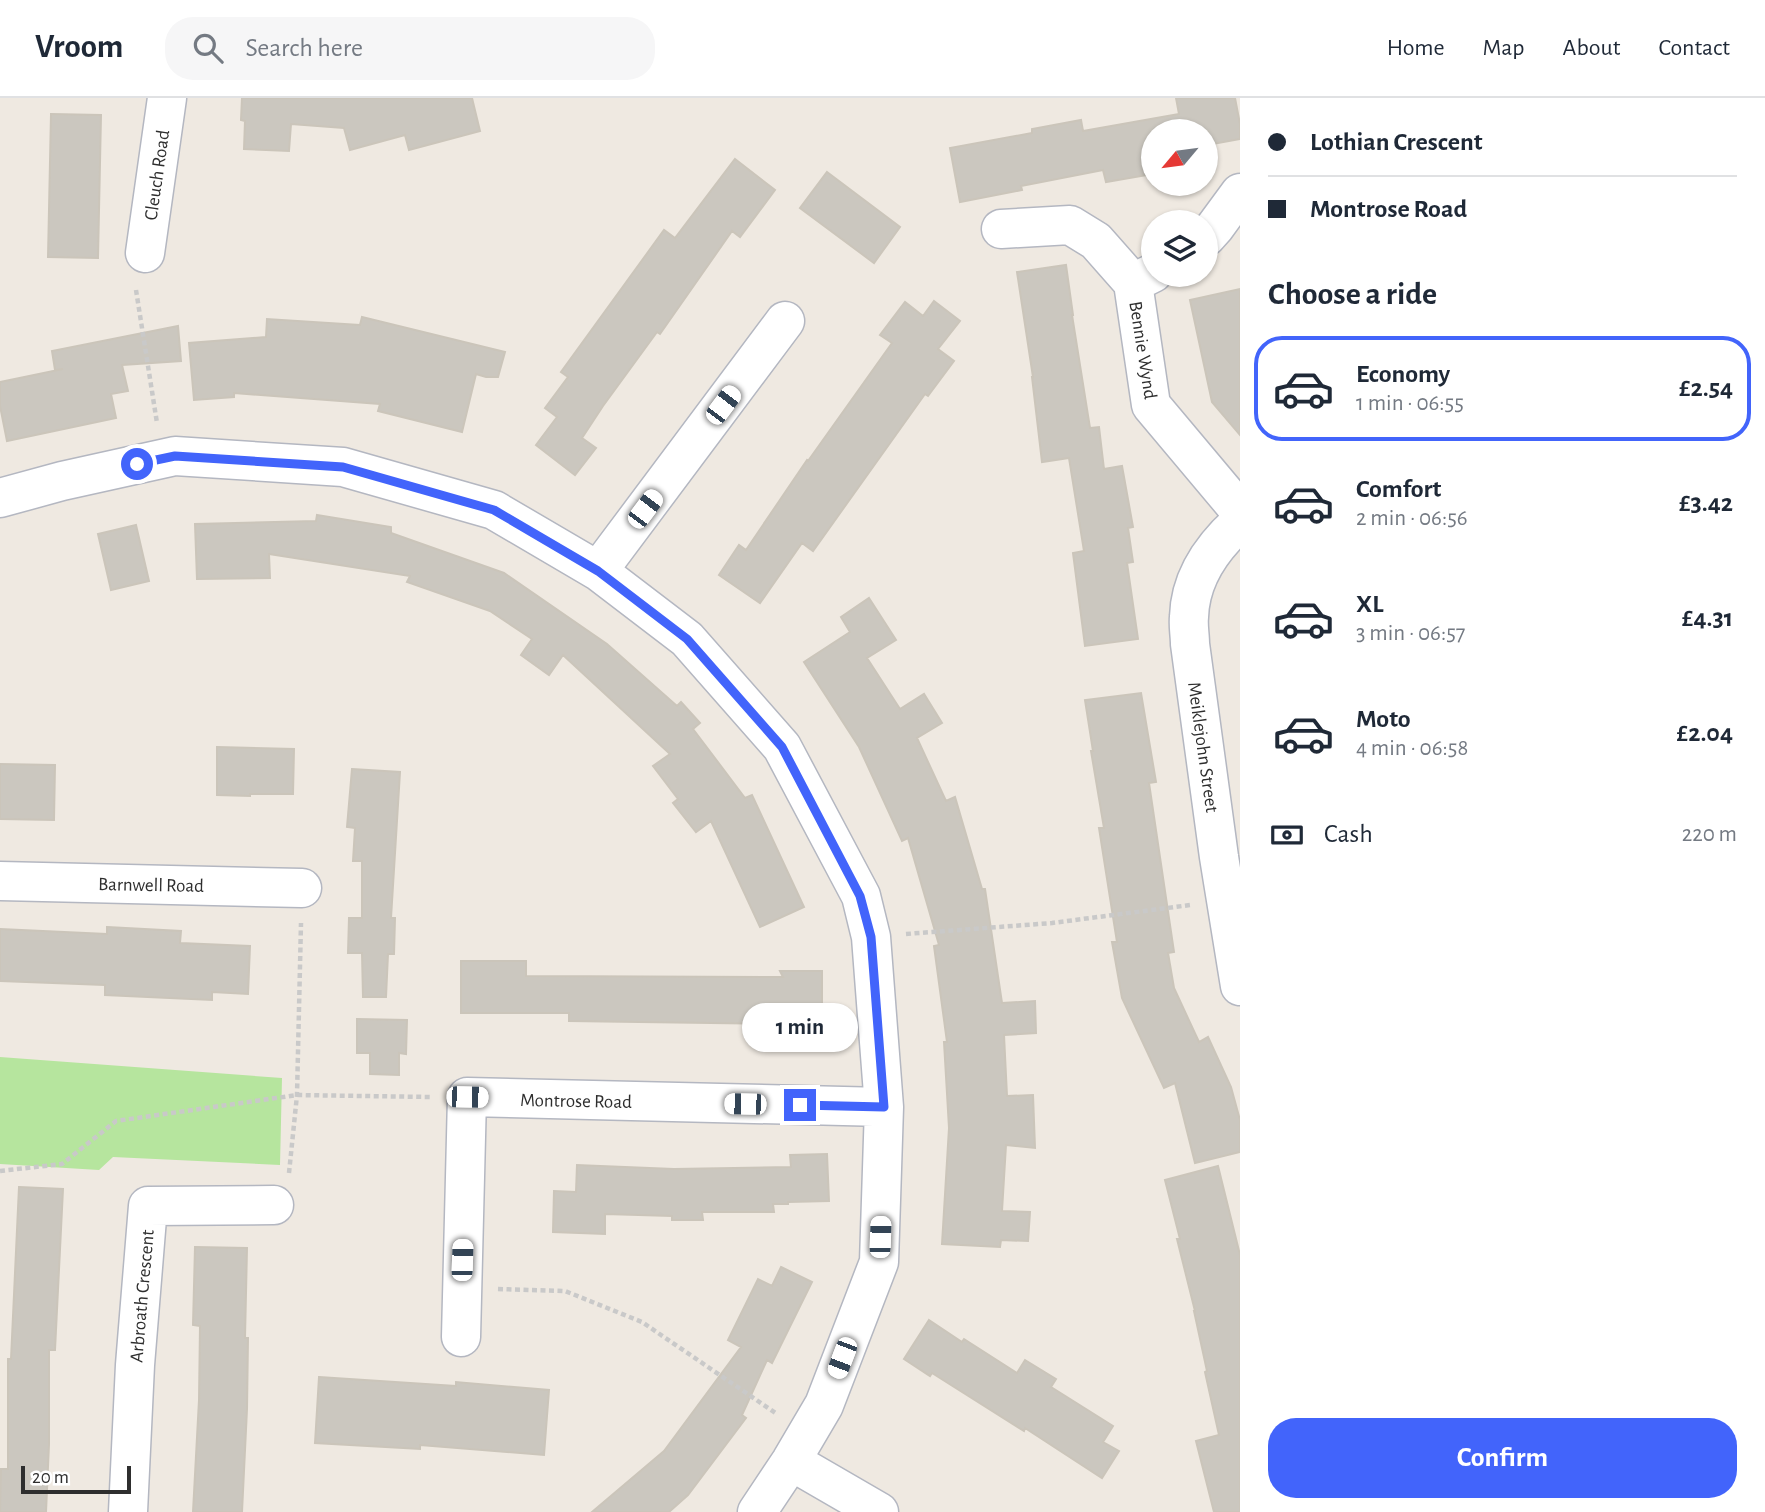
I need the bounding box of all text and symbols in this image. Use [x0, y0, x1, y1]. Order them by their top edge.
search box [165, 17, 655, 80]
icon: search [189, 29, 227, 67]
text: Vroom [35, 31, 123, 64]
text: Search here [245, 35, 363, 61]
text: Home [1387, 36, 1445, 60]
text: Map [1483, 36, 1525, 60]
text: About [1563, 36, 1620, 60]
text: Contact [1658, 36, 1730, 60]
north arrow [1141, 119, 1218, 196]
map controls [1141, 119, 1218, 287]
street label: Cleuch Road [142, 129, 173, 222]
text: Lothian Crescent [1310, 129, 1483, 155]
text: Montrose Road [1310, 196, 1467, 222]
button: layers [1141, 210, 1218, 287]
text: Choose a ride [1268, 278, 1437, 310]
street label: Bennie Wynd [1125, 300, 1160, 401]
icon: car [1272, 357, 1335, 420]
text: Economy [1356, 361, 1450, 387]
text: £2.54 [1679, 375, 1733, 401]
car [702, 382, 745, 428]
text: 1 min · 06:55 [1356, 392, 1464, 415]
route start [121, 448, 153, 480]
icon: car [1272, 472, 1335, 535]
text: Comfort [1356, 476, 1441, 502]
car [624, 486, 667, 532]
text: £3.42 [1679, 490, 1733, 516]
text: 2 min · 06:56 [1356, 507, 1468, 530]
icon: car [1272, 587, 1335, 650]
text: XL [1356, 591, 1383, 617]
text: £4.31 [1682, 605, 1733, 631]
text: 3 min · 06:57 [1356, 622, 1465, 645]
street label: Meiklejohn Street [1184, 681, 1221, 814]
icon: car [1272, 702, 1335, 765]
text: Moto [1356, 706, 1411, 732]
text: £2.04 [1677, 720, 1733, 746]
text: 4 min · 06:58 [1356, 737, 1468, 760]
icon: cash [1268, 816, 1306, 854]
text: Cash [1324, 821, 1373, 847]
text: 220 m [1682, 823, 1737, 846]
street label: Barnwell Road [98, 875, 204, 896]
callout: 1 min [742, 1004, 858, 1052]
text: 1 min [776, 1016, 824, 1039]
car [446, 1086, 489, 1108]
route end [784, 1089, 816, 1121]
street label: Montrose Road [520, 1091, 632, 1112]
car [724, 1093, 767, 1115]
car [869, 1216, 892, 1258]
street label: Arbroath Crescent [127, 1229, 158, 1363]
car [451, 1239, 474, 1281]
car [825, 1335, 860, 1381]
button: Confirm [1268, 1418, 1737, 1498]
scale bar [21, 1463, 131, 1495]
text: 20 m [32, 1468, 69, 1487]

